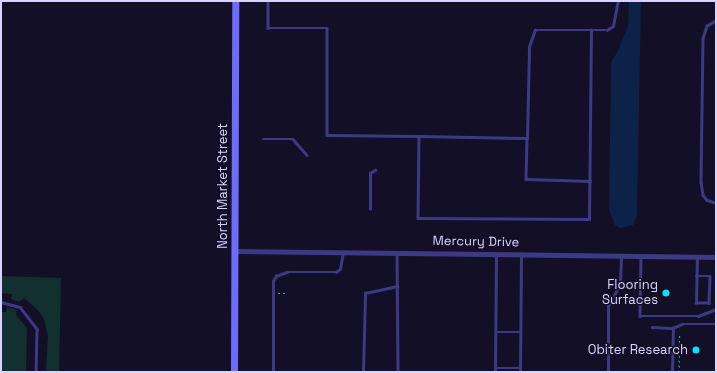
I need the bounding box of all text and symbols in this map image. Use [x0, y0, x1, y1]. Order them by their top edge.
street label: North Market Street [215, 123, 231, 249]
street label: Mercury Drive [433, 233, 519, 251]
place label: Flooring Surfaces [602, 278, 658, 309]
marker: Flooring Surfaces [661, 288, 671, 298]
place label: Obiter Research [588, 342, 688, 358]
marker: Obiter Research [691, 345, 701, 355]

